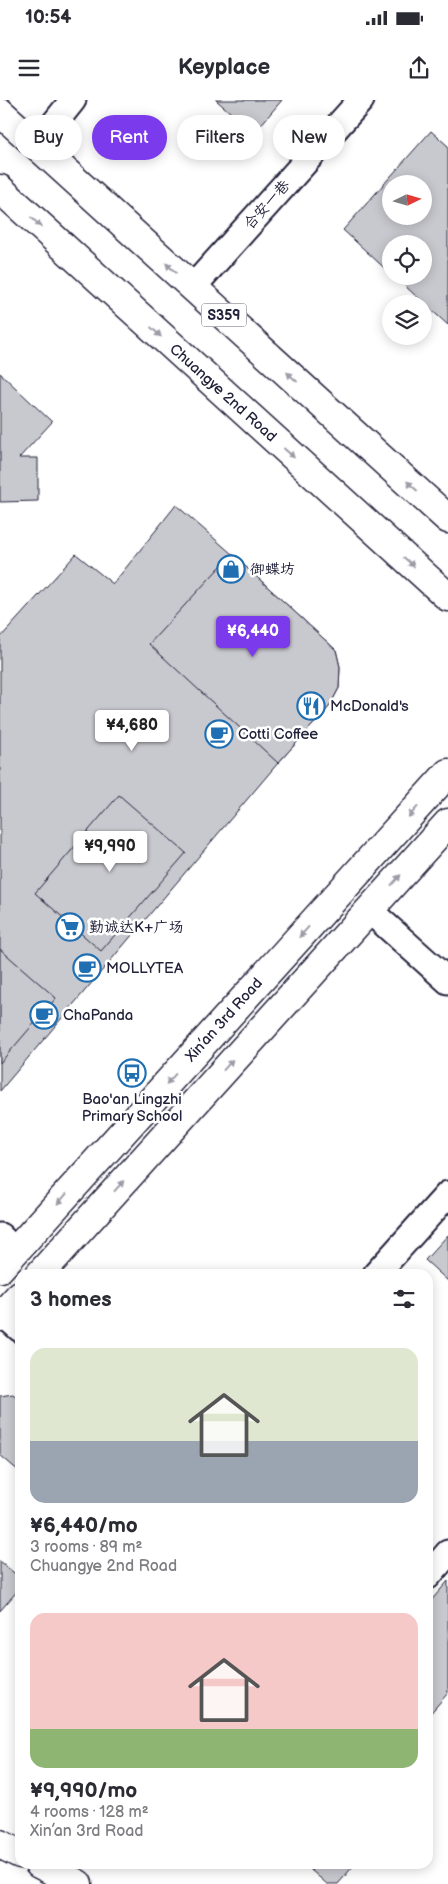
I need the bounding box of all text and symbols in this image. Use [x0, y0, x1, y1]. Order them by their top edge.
text: 10:54 [25, 6, 72, 29]
icon: menu [15, 54, 43, 82]
text: Keyplace [178, 54, 270, 81]
icon: share [405, 54, 433, 82]
chip: Buy [15, 115, 82, 160]
chip: Rent [92, 115, 167, 160]
chip: Filters [177, 115, 263, 160]
chip: New [273, 115, 345, 160]
north arrow [382, 175, 432, 225]
map controls [382, 175, 432, 345]
street label: 合安一巷 [240, 176, 294, 234]
one-way arrow [29, 216, 41, 228]
button: locate [382, 235, 432, 285]
one-way arrow [165, 262, 178, 273]
button: layers [382, 295, 432, 345]
road number: S359 [202, 304, 246, 326]
one-way arrow [149, 326, 161, 338]
street label: Chuangye 2nd Road [165, 340, 281, 446]
one-way arrow [286, 371, 298, 383]
one-way arrow [282, 447, 294, 459]
one-way arrow [406, 480, 418, 492]
shop icon: 御蝶坊 [216, 554, 246, 584]
one-way arrow [403, 556, 415, 568]
place label: 御蝶坊 [250, 560, 295, 579]
pin: ¥6,440 [212, 616, 294, 658]
text: ¥6,440 [227, 622, 279, 641]
restaurant icon: McDonald's [296, 691, 326, 721]
place label: McDonald's [330, 697, 409, 716]
pin: ¥4,680 [91, 710, 173, 752]
text: ¥4,680 [106, 716, 158, 735]
cafe icon: Cotti Coffee [204, 719, 234, 749]
place label: Cotti Coffee [238, 725, 318, 744]
one-way arrow [407, 805, 419, 817]
pin: ¥9,990 [69, 830, 151, 873]
text: ¥9,990 [84, 837, 136, 856]
one-way arrow [390, 875, 402, 887]
supermarket icon: 勤诚达K+广场 [55, 912, 85, 942]
place label: 勤诚达K+广场 [89, 918, 184, 937]
one-way arrow [298, 926, 310, 938]
cafe icon: MOLLYTEA [72, 953, 102, 983]
place label: MOLLYTEA [106, 959, 184, 978]
street label: Xin’an 3rd Road [181, 974, 267, 1067]
cafe icon: ChaPanda [29, 1000, 59, 1030]
place label: ChaPanda [63, 1006, 133, 1025]
bus stop icon: Bao'an Lingzhi Primary School [117, 1058, 147, 1088]
one-way arrow [223, 1059, 234, 1072]
one-way arrow [165, 1072, 177, 1084]
place label: Bao'an Lingzhi Primary School [82, 1090, 182, 1126]
one-way arrow [113, 1180, 125, 1192]
one-way arrow [56, 1193, 68, 1205]
icon: filters [390, 1285, 418, 1313]
text: 3 homes [30, 1287, 112, 1312]
icon: home [179, 1380, 269, 1470]
text: ¥6,440/mo [30, 1513, 138, 1538]
text: 3 rooms · 89 m² [30, 1538, 142, 1557]
text: Chuangye 2nd Road [30, 1557, 177, 1576]
icon: home [179, 1645, 269, 1735]
text: ¥9,990/mo [30, 1778, 137, 1803]
text: 4 rooms · 128 m² [30, 1803, 149, 1822]
text: Xin’an 3rd Road [30, 1822, 144, 1841]

